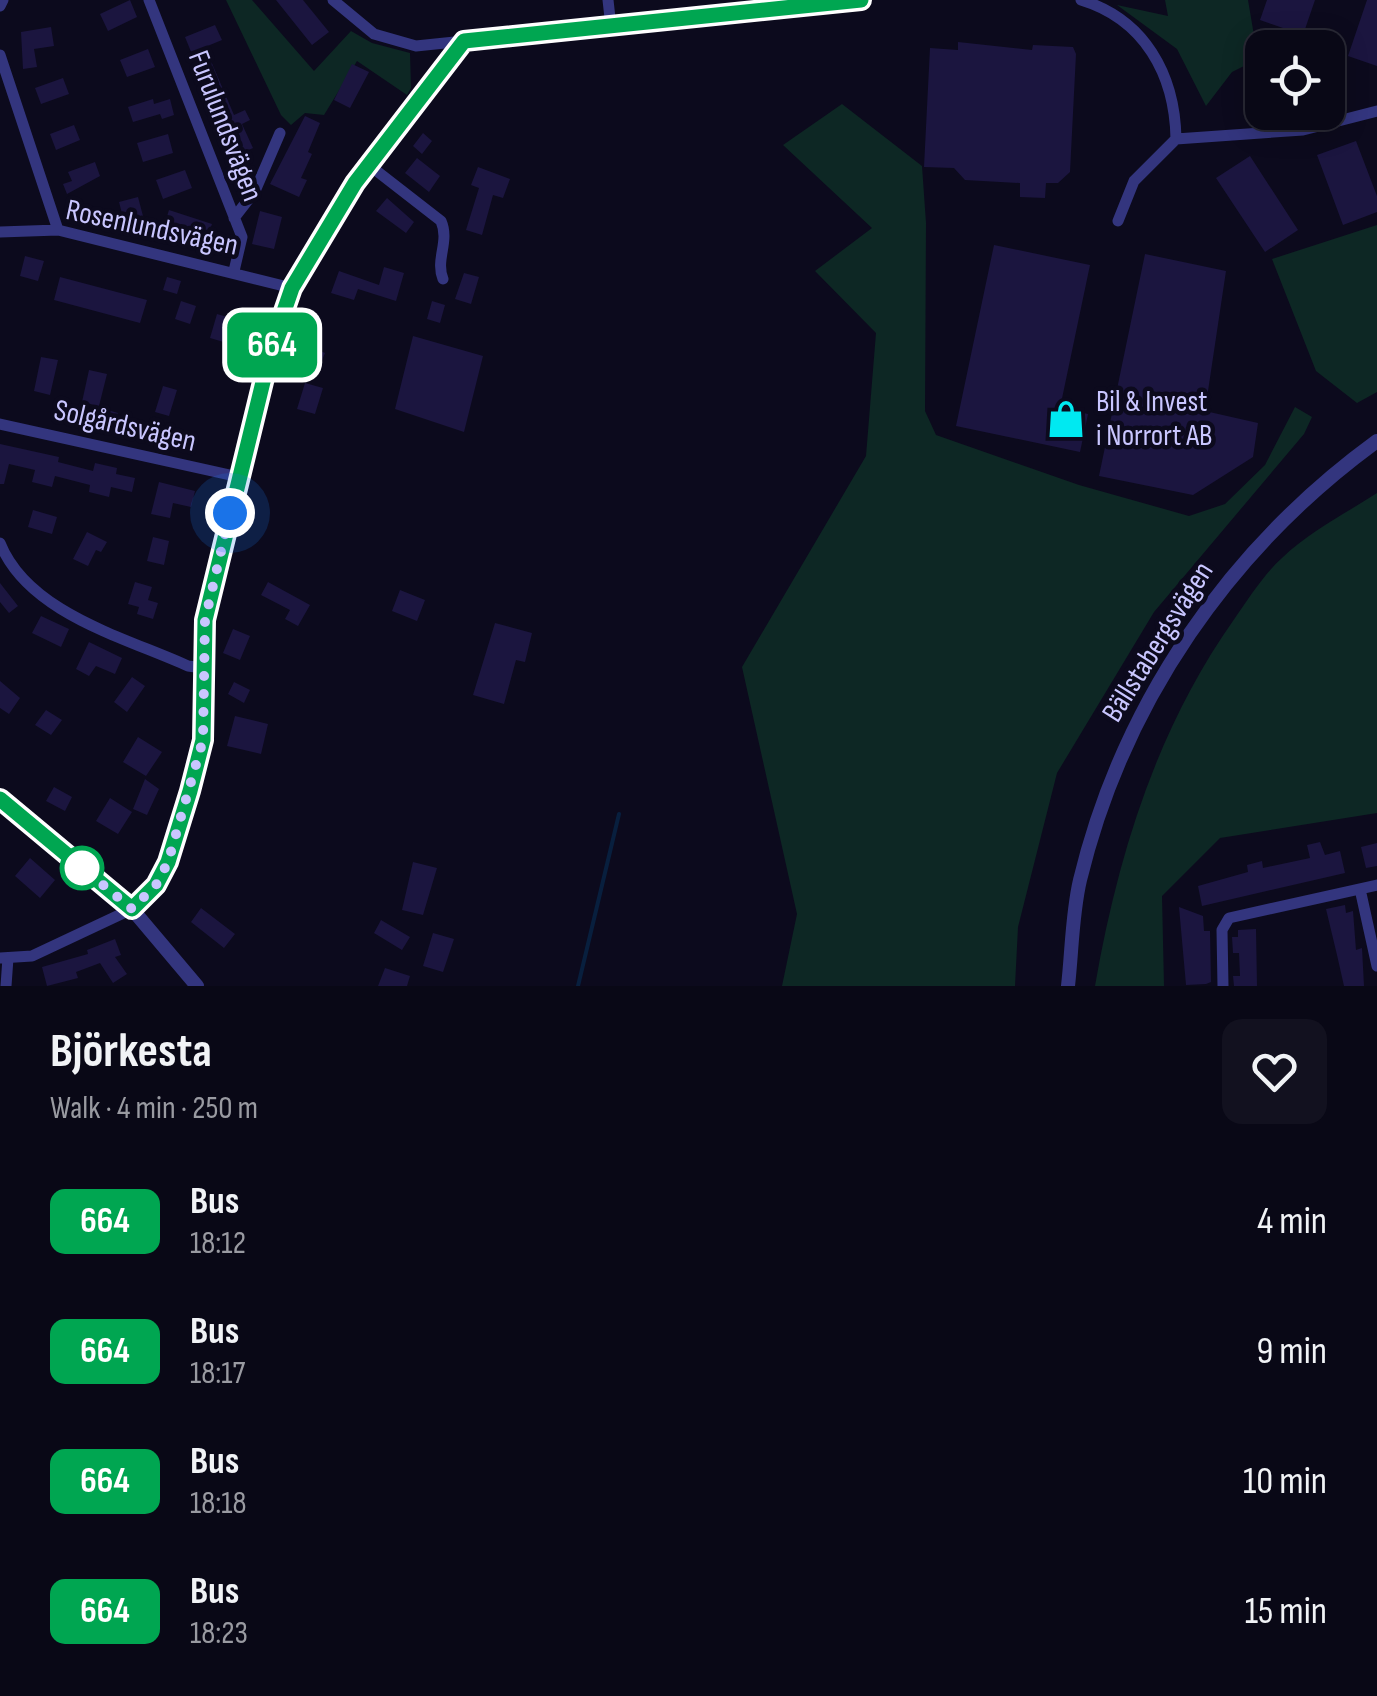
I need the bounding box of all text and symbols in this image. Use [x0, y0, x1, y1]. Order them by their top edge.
map controls [1245, 30, 1345, 130]
button: locate [1245, 30, 1345, 130]
street label: Furulundsvägen [180, 45, 270, 207]
street label: Rosenlundsvägen [63, 192, 241, 264]
line badge: 664 [214, 312, 330, 378]
text: 664 [247, 324, 297, 367]
place label: Bil & Invest i Norrort AB [1096, 384, 1212, 454]
street label: Solgårdsvägen [50, 392, 200, 460]
shop icon: Bil & Invest i Norrort AB [1045, 398, 1087, 440]
your location [205, 488, 255, 538]
street label: Bällstabergsvägen [1095, 555, 1221, 729]
unlabelled marker [61, 847, 103, 889]
button: heart [1222, 1019, 1327, 1124]
text: Björkesta [50, 1023, 212, 1080]
text: Walk · 4 min · 250 m [50, 1089, 258, 1128]
text: Bus [190, 1179, 239, 1224]
text: 4 min [1257, 1199, 1327, 1244]
text: 664 [80, 1200, 130, 1243]
text: 18:12 [190, 1224, 246, 1263]
text: Bus [190, 1309, 239, 1354]
text: 9 min [1256, 1329, 1327, 1374]
text: 664 [80, 1330, 130, 1373]
text: 18:17 [190, 1354, 245, 1393]
text: Bus [190, 1439, 239, 1484]
text: 10 min [1243, 1459, 1327, 1504]
text: 664 [80, 1460, 130, 1503]
text: 18:18 [190, 1484, 246, 1523]
text: Bus [190, 1569, 239, 1614]
text: 15 min [1245, 1589, 1327, 1634]
text: 664 [80, 1590, 130, 1633]
text: 18:23 [190, 1614, 248, 1653]

